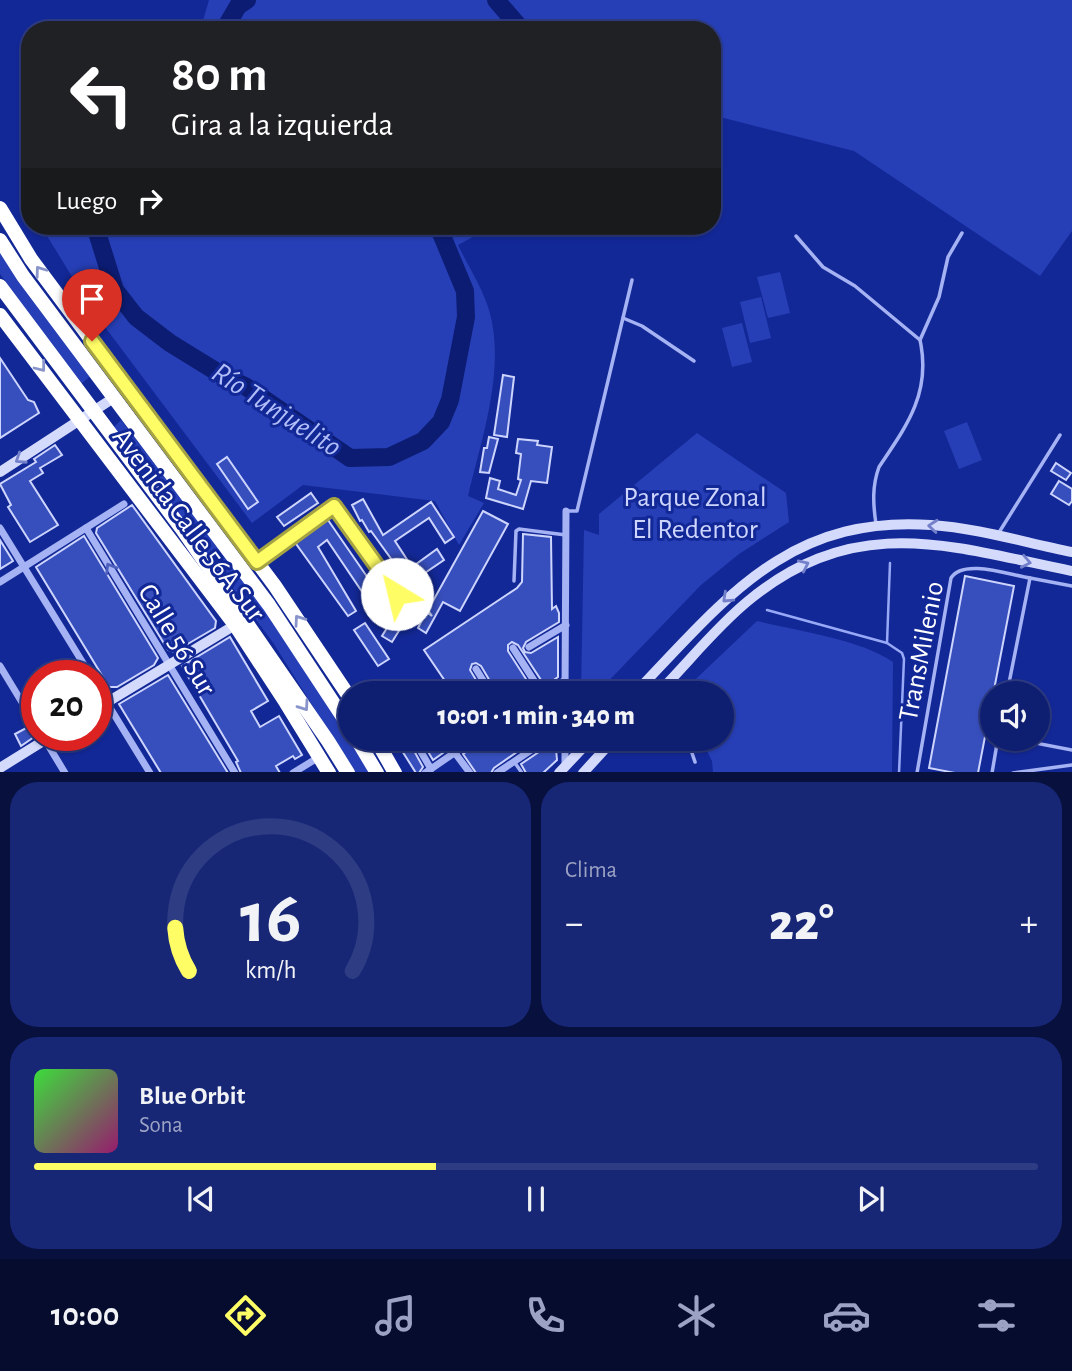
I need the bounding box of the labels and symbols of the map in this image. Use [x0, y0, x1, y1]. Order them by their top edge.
one-way arrow [36, 267, 48, 279]
pin [62, 269, 122, 341]
water label: Río Tunjuelito [206, 357, 346, 463]
one-way arrow [33, 358, 45, 371]
street label: Avenida Calle 56A Sur [107, 423, 270, 627]
one-way arrow [15, 450, 28, 463]
park label: Parque Zonal El Redentor [623, 484, 767, 544]
one-way arrow [927, 519, 938, 534]
one-way arrow [1020, 553, 1032, 568]
position arrow [360, 557, 434, 631]
one-way arrow [797, 559, 809, 573]
one-way arrow [106, 562, 119, 575]
street label: Calle 56 Sur [132, 579, 220, 701]
street label: TransMilenio [895, 579, 949, 724]
one-way arrow [722, 590, 735, 602]
one-way arrow [295, 615, 307, 628]
speed limit sign: 20 [21, 660, 112, 751]
one-way arrow [296, 698, 308, 711]

